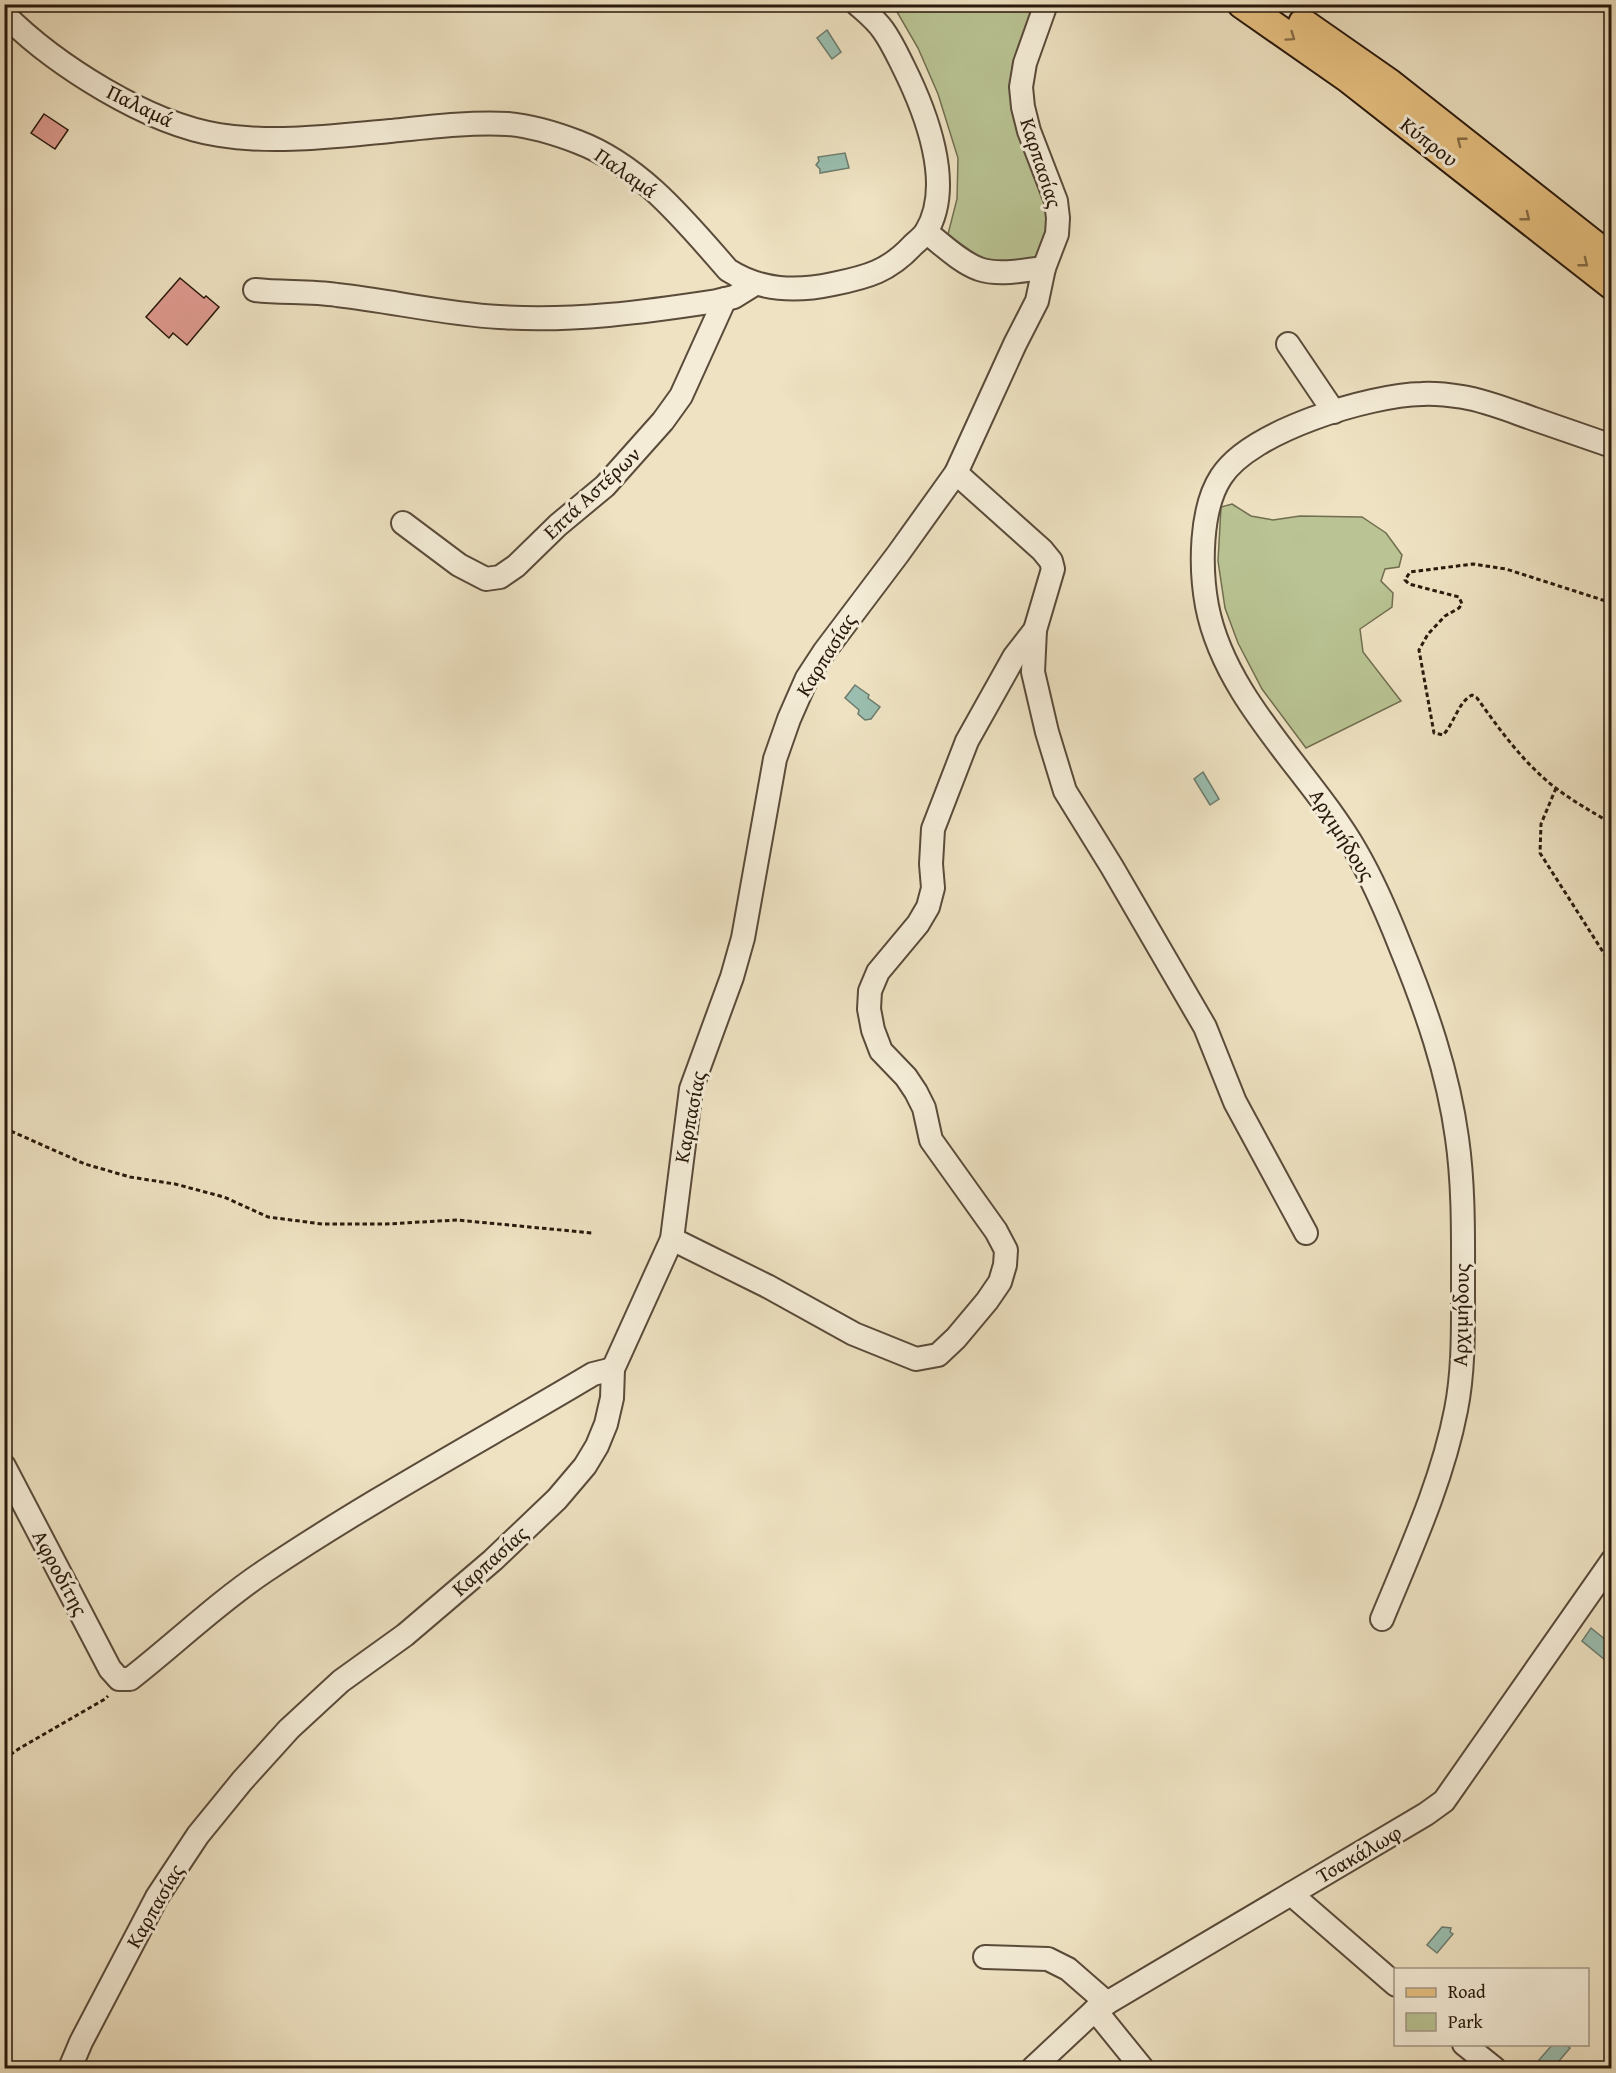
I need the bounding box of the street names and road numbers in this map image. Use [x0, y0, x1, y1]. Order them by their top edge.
street label: Παλαμά [102, 76, 179, 135]
street label: Κύπρου [1394, 109, 1465, 174]
street label: Καρπασίας [1012, 114, 1071, 212]
street label: Παλαμά [588, 140, 664, 206]
street label: Επτά Αστέρων [536, 439, 648, 546]
street label: Καρπασίας [788, 607, 863, 702]
street label: Αρχιμήδους [1302, 783, 1383, 887]
street label: Καρπασίας [665, 1068, 714, 1166]
street label: Αρχιμήδους [1444, 1263, 1477, 1367]
street label: Καρπασίας [445, 1518, 535, 1603]
street label: Αφροδίτης [25, 1524, 96, 1621]
street label: Τσακάλωφ [1310, 1817, 1407, 1891]
street label: Καρπασίας [118, 1858, 191, 1954]

